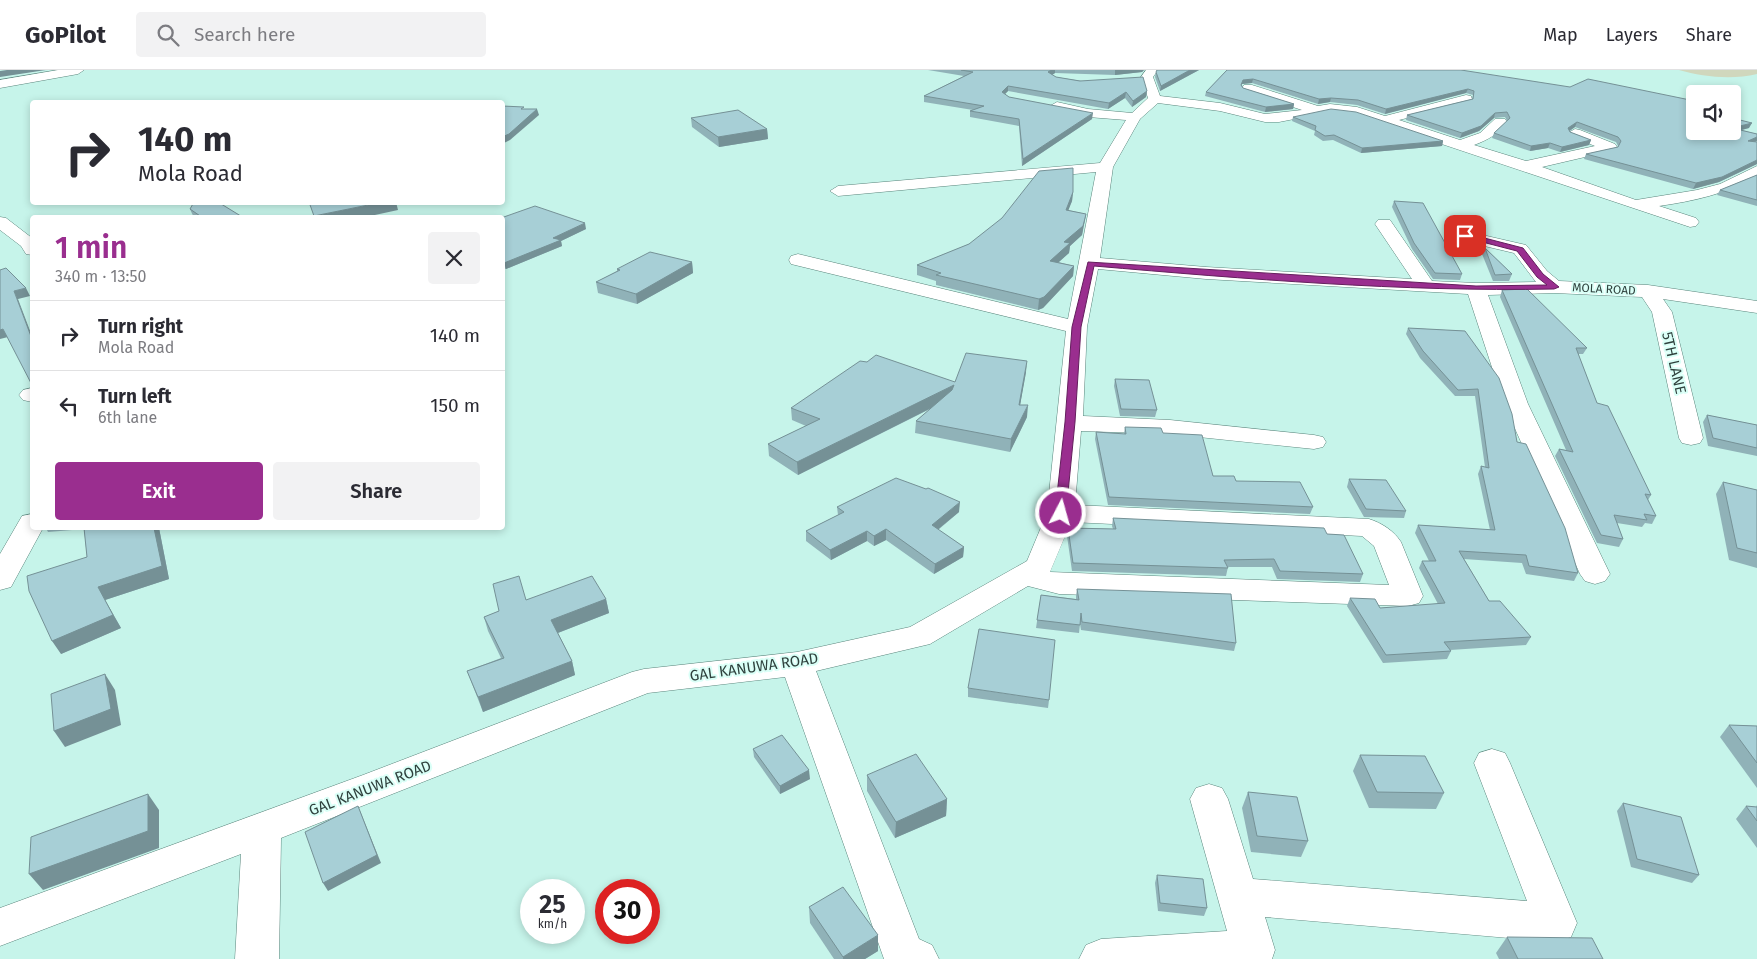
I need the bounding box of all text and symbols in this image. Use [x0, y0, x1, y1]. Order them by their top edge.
search box [136, 12, 486, 57]
text: GoPilot [25, 21, 106, 49]
icon: search [154, 21, 182, 49]
text: Search here [194, 23, 295, 46]
text: Map [1543, 24, 1578, 46]
text: Layers [1606, 24, 1658, 46]
text: Share [1686, 24, 1732, 46]
map controls [1686, 85, 1741, 140]
button: sound [1686, 85, 1741, 140]
text: 140 m [138, 118, 232, 160]
icon: right [55, 120, 120, 185]
text: Mola Road [138, 160, 243, 187]
pin [1444, 215, 1486, 257]
icon: arrive [1451, 222, 1479, 250]
text: 1 min [55, 230, 127, 266]
button: close [428, 232, 480, 284]
text: 340 m · 13:50 [55, 267, 146, 286]
street label: MOLA ROAD [1572, 280, 1636, 298]
text: Turn right [98, 315, 183, 338]
icon: right [55, 322, 83, 350]
text: 140 m [430, 324, 480, 347]
street label: 5TH LANE [1658, 330, 1690, 396]
text: Mola Road [98, 338, 174, 357]
text: Turn left [98, 385, 172, 408]
icon: left [55, 392, 83, 420]
text: 150 m [430, 394, 480, 417]
text: 6th lane [98, 408, 157, 427]
button: Exit [55, 462, 263, 520]
button: Share [273, 462, 480, 520]
position arrow [1034, 486, 1086, 538]
street label: GAL KANUWA ROAD [689, 649, 819, 685]
street label: GAL KANUWA ROAD [306, 756, 434, 820]
speed limit sign: 30 [595, 879, 660, 944]
text: 25 [539, 890, 566, 920]
text: km/h [538, 917, 567, 931]

